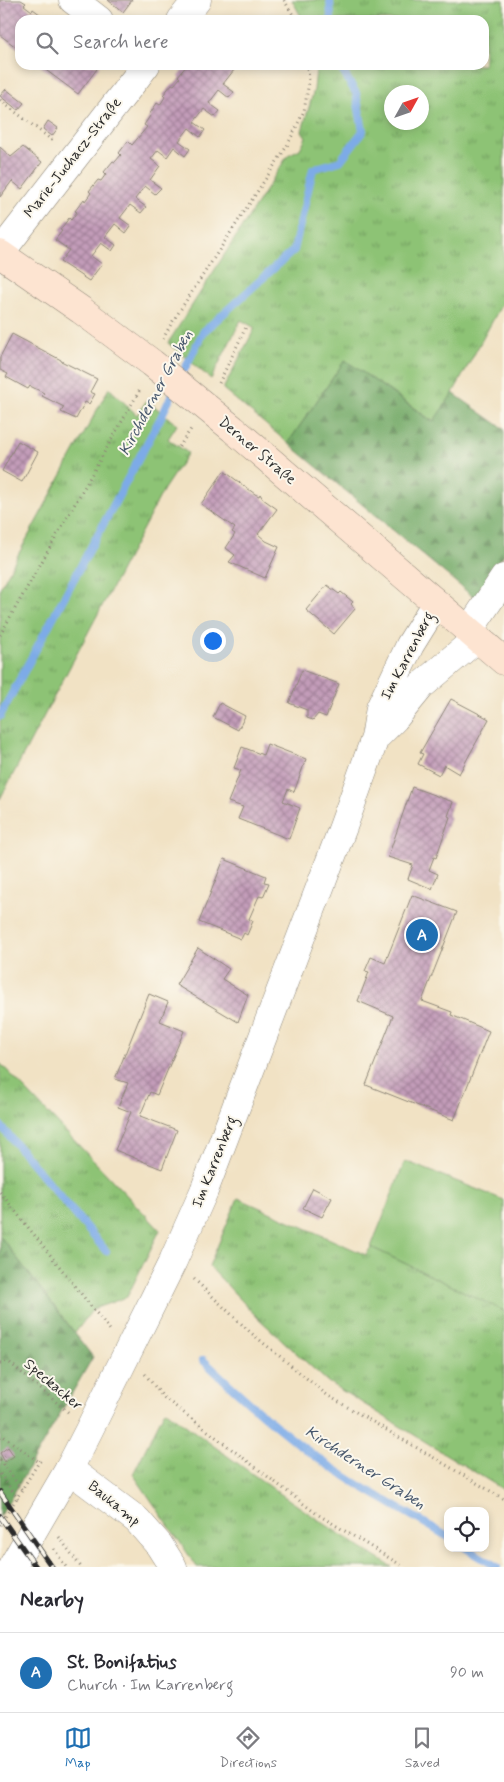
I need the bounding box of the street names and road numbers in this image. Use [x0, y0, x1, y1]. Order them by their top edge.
street label: Marie-Juchacz-Straße [20, 94, 126, 222]
street label: Derner Straße [214, 412, 300, 490]
street label: Im Karrenberg [376, 608, 441, 704]
street label: Im Karrenberg [188, 1113, 243, 1211]
street label: Speckacker [19, 1355, 87, 1415]
street label: Baukamp [84, 1477, 144, 1531]

